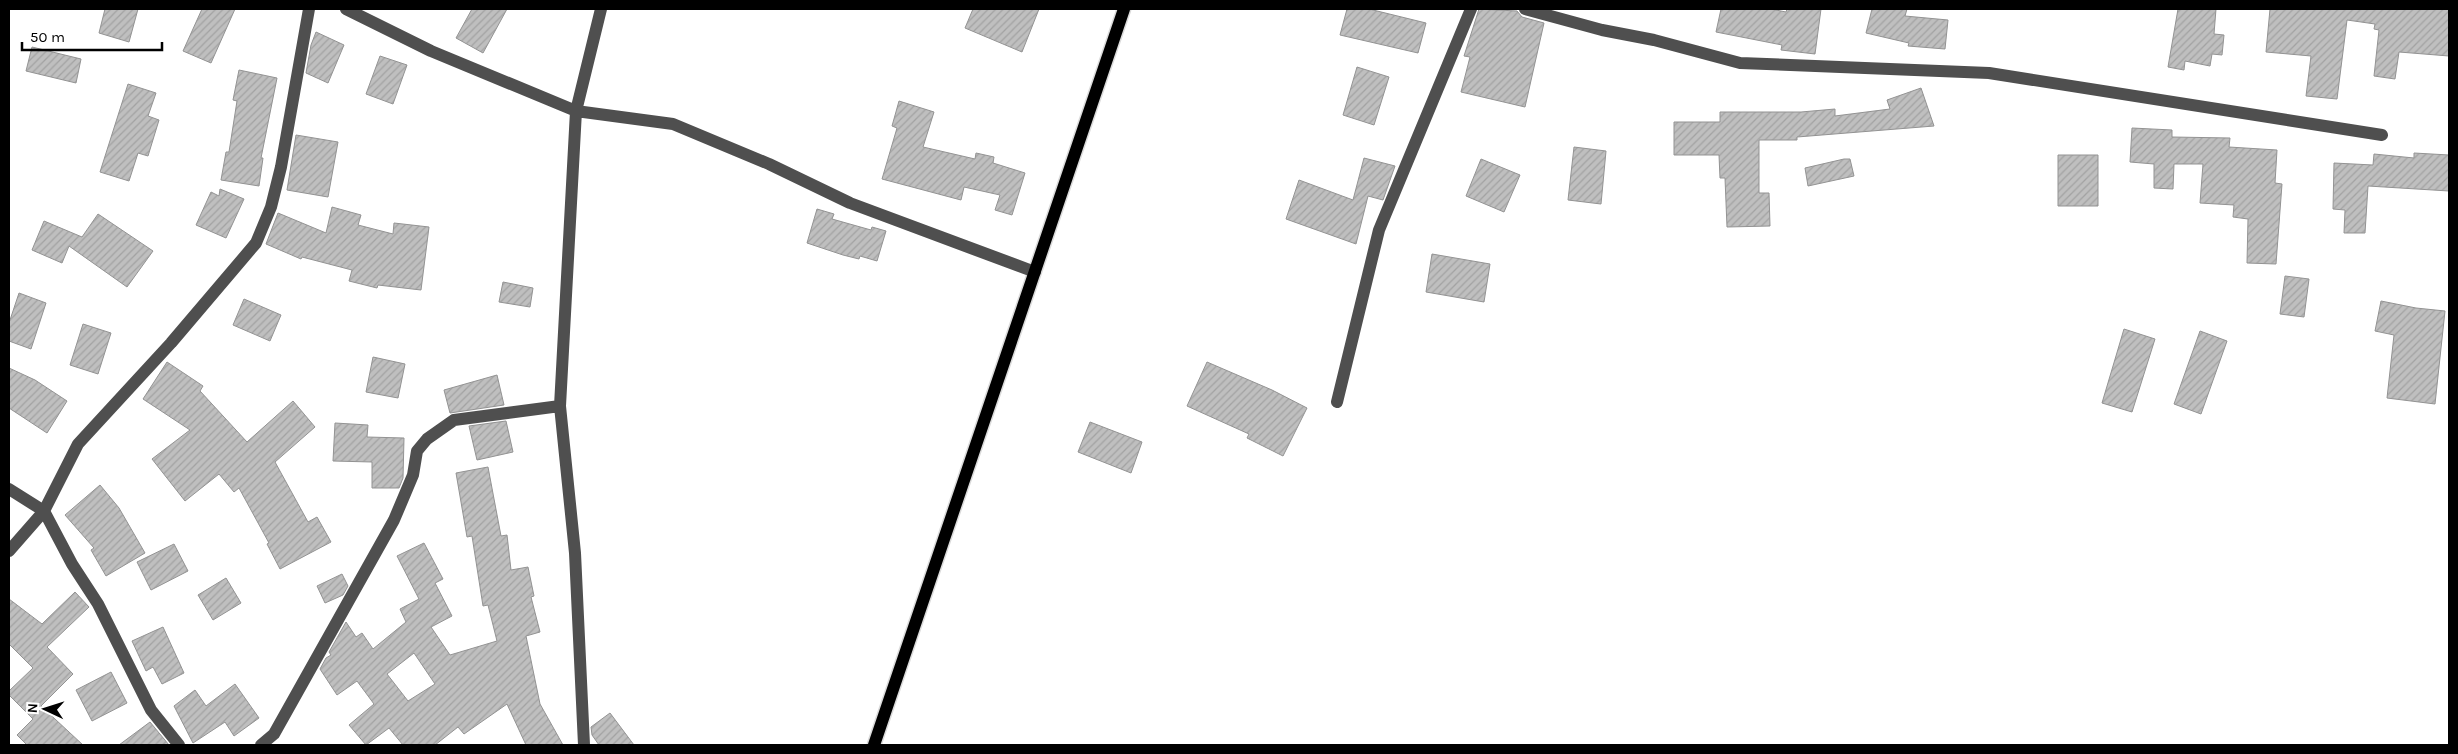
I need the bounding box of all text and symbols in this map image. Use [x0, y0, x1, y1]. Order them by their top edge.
scale bar [22, 20, 162, 52]
text: 50 m [30, 28, 65, 46]
north arrow [20, 684, 70, 734]
text: N [24, 703, 41, 714]

